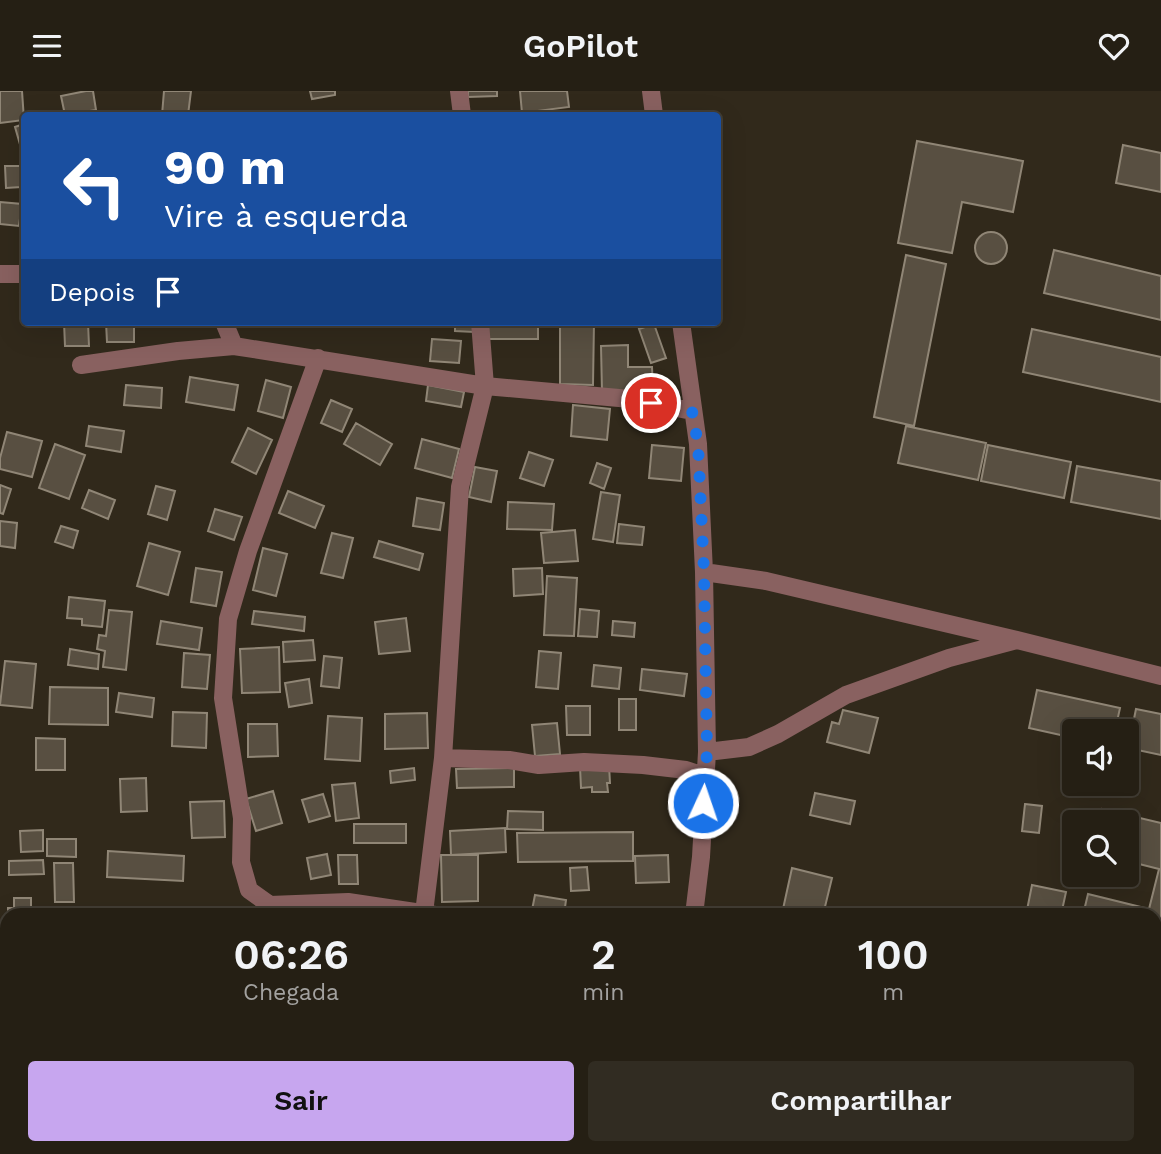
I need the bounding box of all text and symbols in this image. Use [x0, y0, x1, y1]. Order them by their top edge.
icon: menu [28, 27, 66, 65]
text: GoPilot [523, 27, 638, 65]
icon: heart [1095, 27, 1133, 65]
text: 90 m [164, 138, 286, 196]
icon: left [49, 140, 140, 231]
text: Vire à esquerda [164, 197, 408, 235]
icon: arrive [149, 273, 187, 311]
text: Depois [49, 277, 135, 307]
pin [621, 373, 681, 433]
icon: arrive [632, 384, 670, 422]
map controls [1062, 719, 1139, 887]
button: sound [1062, 719, 1139, 796]
position arrow [666, 766, 740, 840]
button: search [1062, 810, 1139, 887]
text: 06:26 [233, 930, 349, 979]
text: 2 [591, 930, 616, 979]
text: 100 [858, 930, 929, 979]
text: Chegada [243, 979, 339, 1006]
text: min [582, 979, 624, 1006]
text: m [882, 979, 904, 1006]
button: Sair [28, 1061, 574, 1141]
button: Compartilhar [588, 1061, 1134, 1141]

